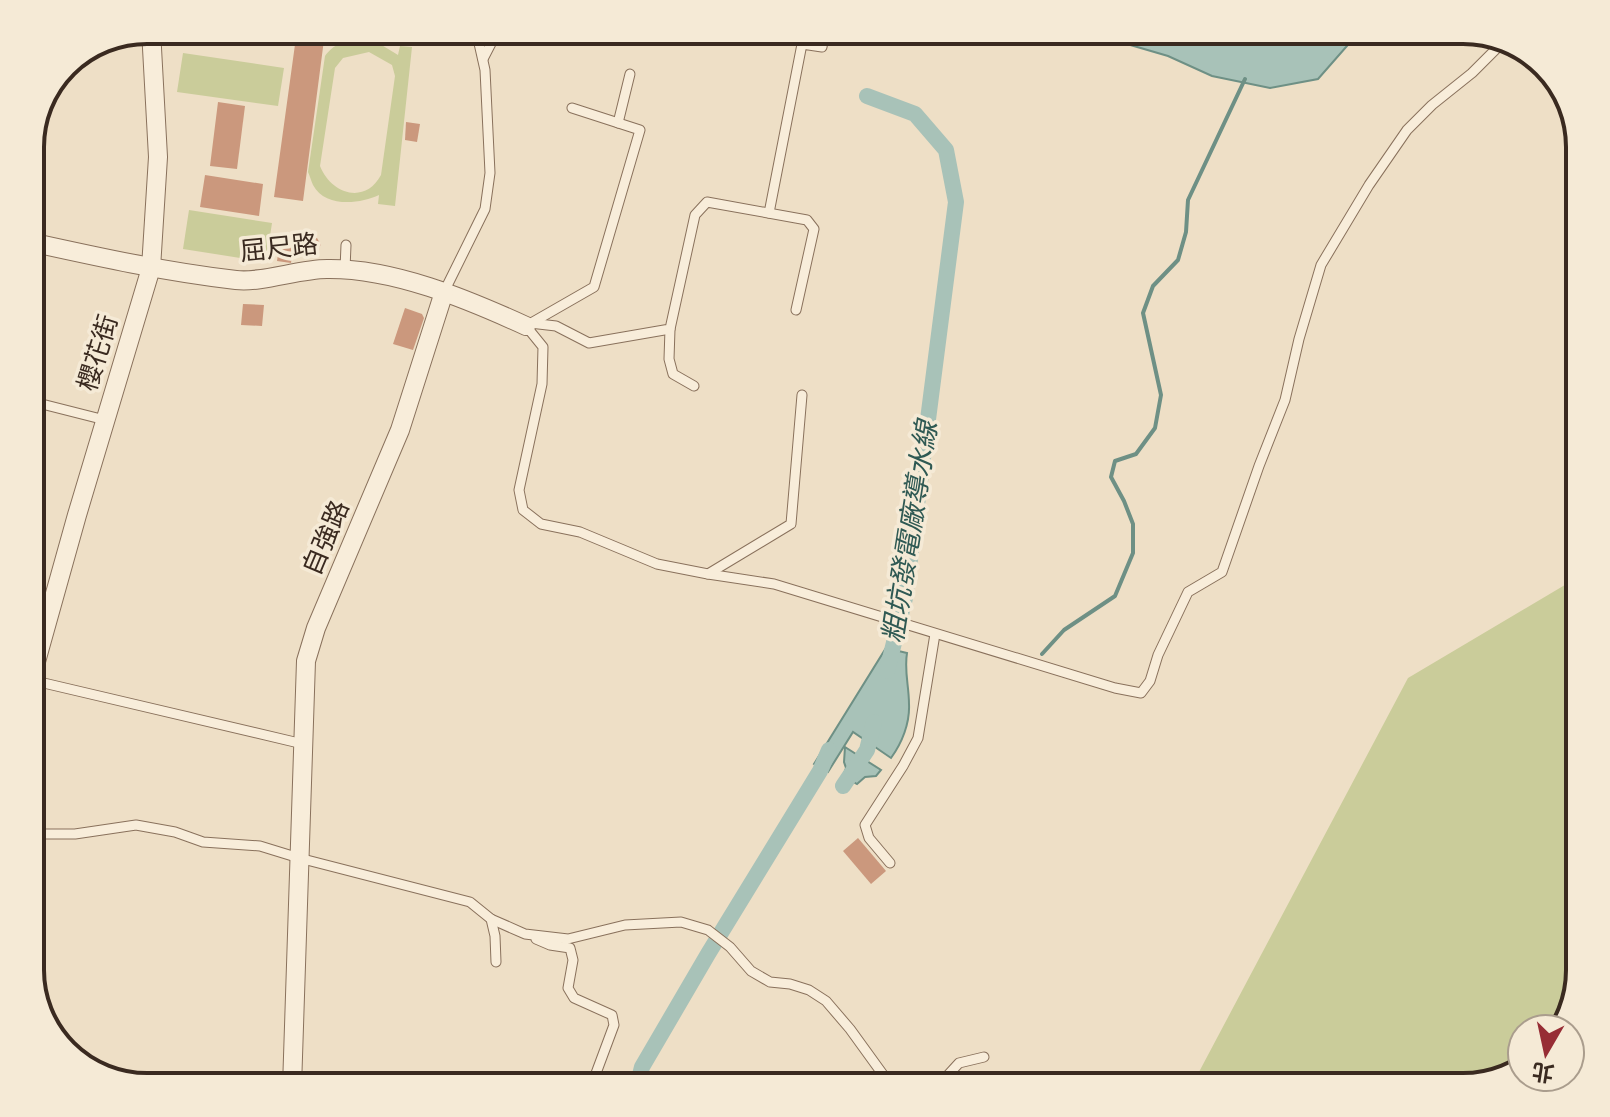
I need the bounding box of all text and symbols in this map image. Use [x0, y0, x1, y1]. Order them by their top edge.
street label: 屈尺路 [239, 230, 319, 266]
street label: 櫻花街 [73, 311, 123, 395]
water label: 粗坑發電廠導水線 [877, 416, 943, 645]
street label: 自強路 [297, 496, 355, 580]
north arrow [1506, 1013, 1586, 1093]
text: 北 [1530, 1058, 1556, 1086]

